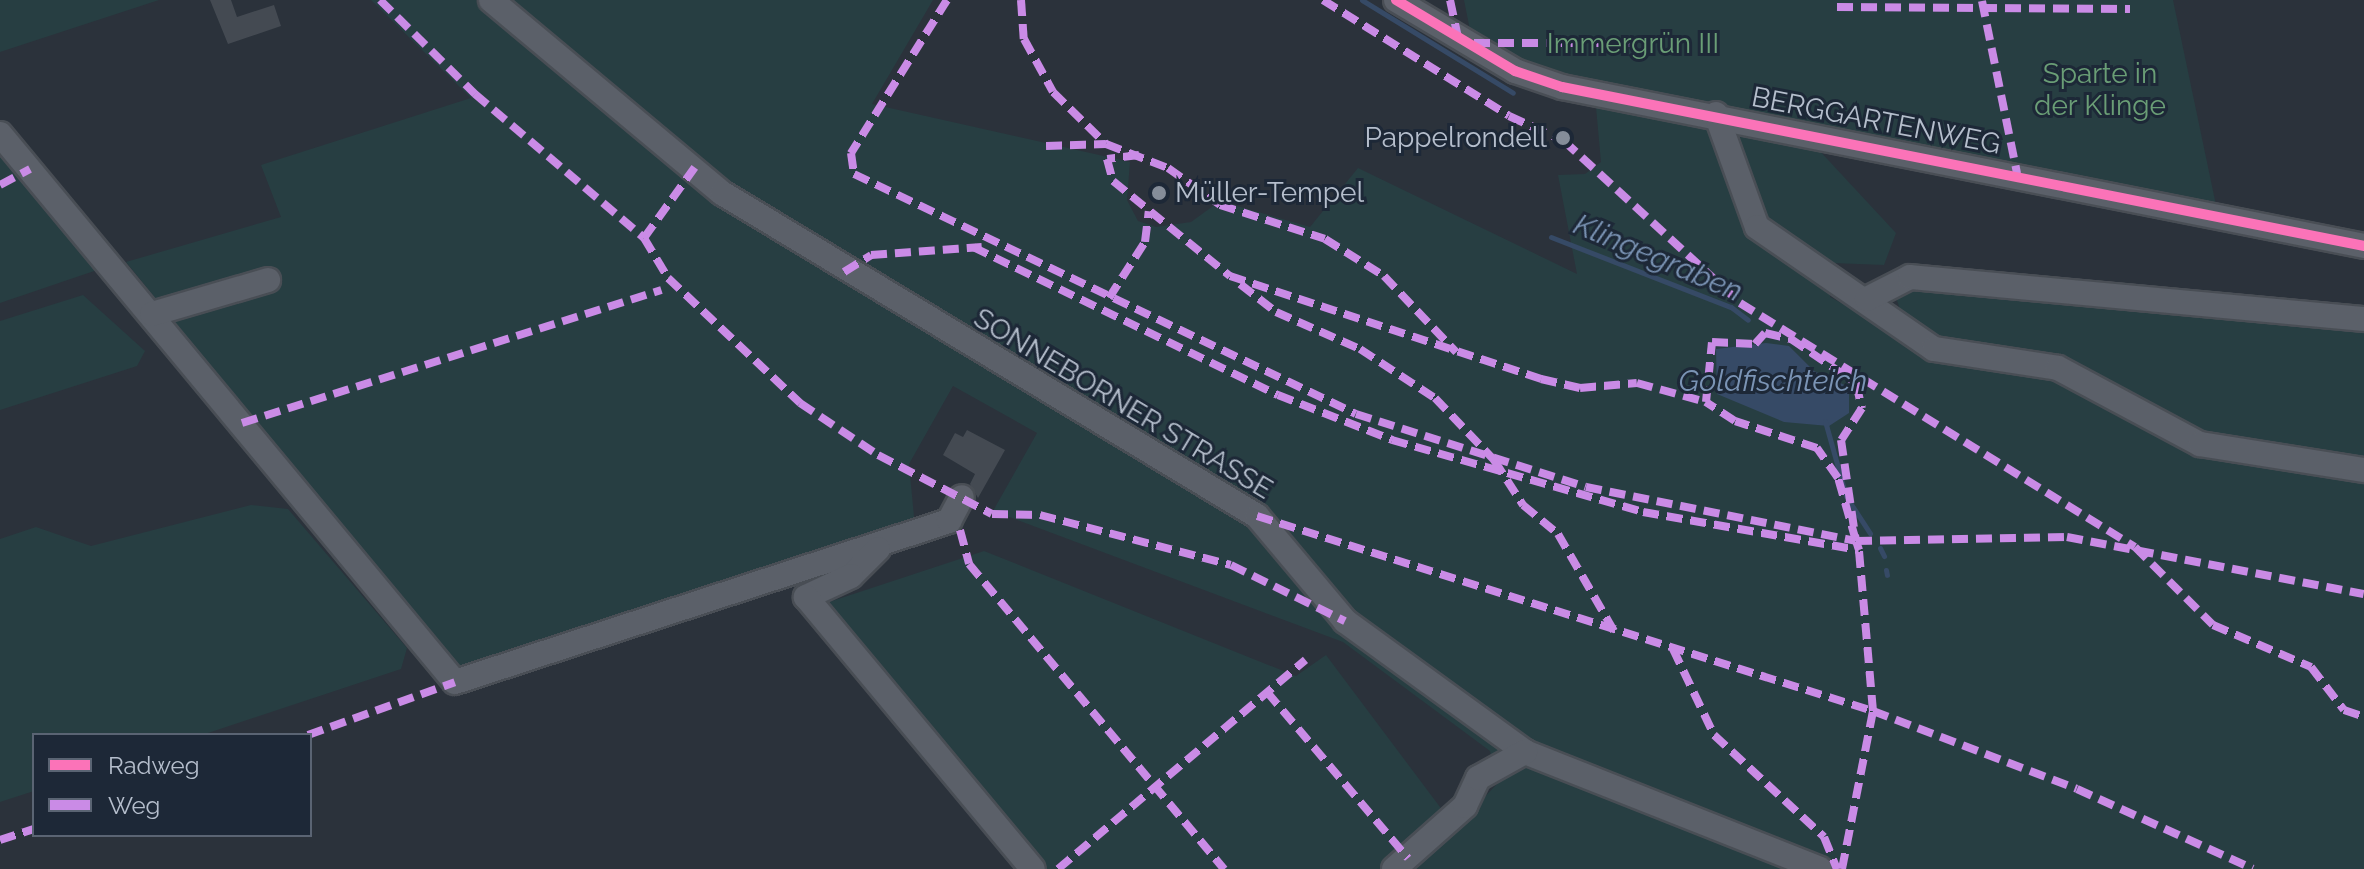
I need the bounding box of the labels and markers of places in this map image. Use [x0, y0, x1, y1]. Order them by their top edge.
place label: Pappelrondell [1364, 121, 1547, 155]
marker: Pappelrondell [1554, 129, 1572, 147]
place label: Müller-Tempel [1175, 176, 1364, 210]
marker: Müller-Tempel [1150, 184, 1168, 202]

